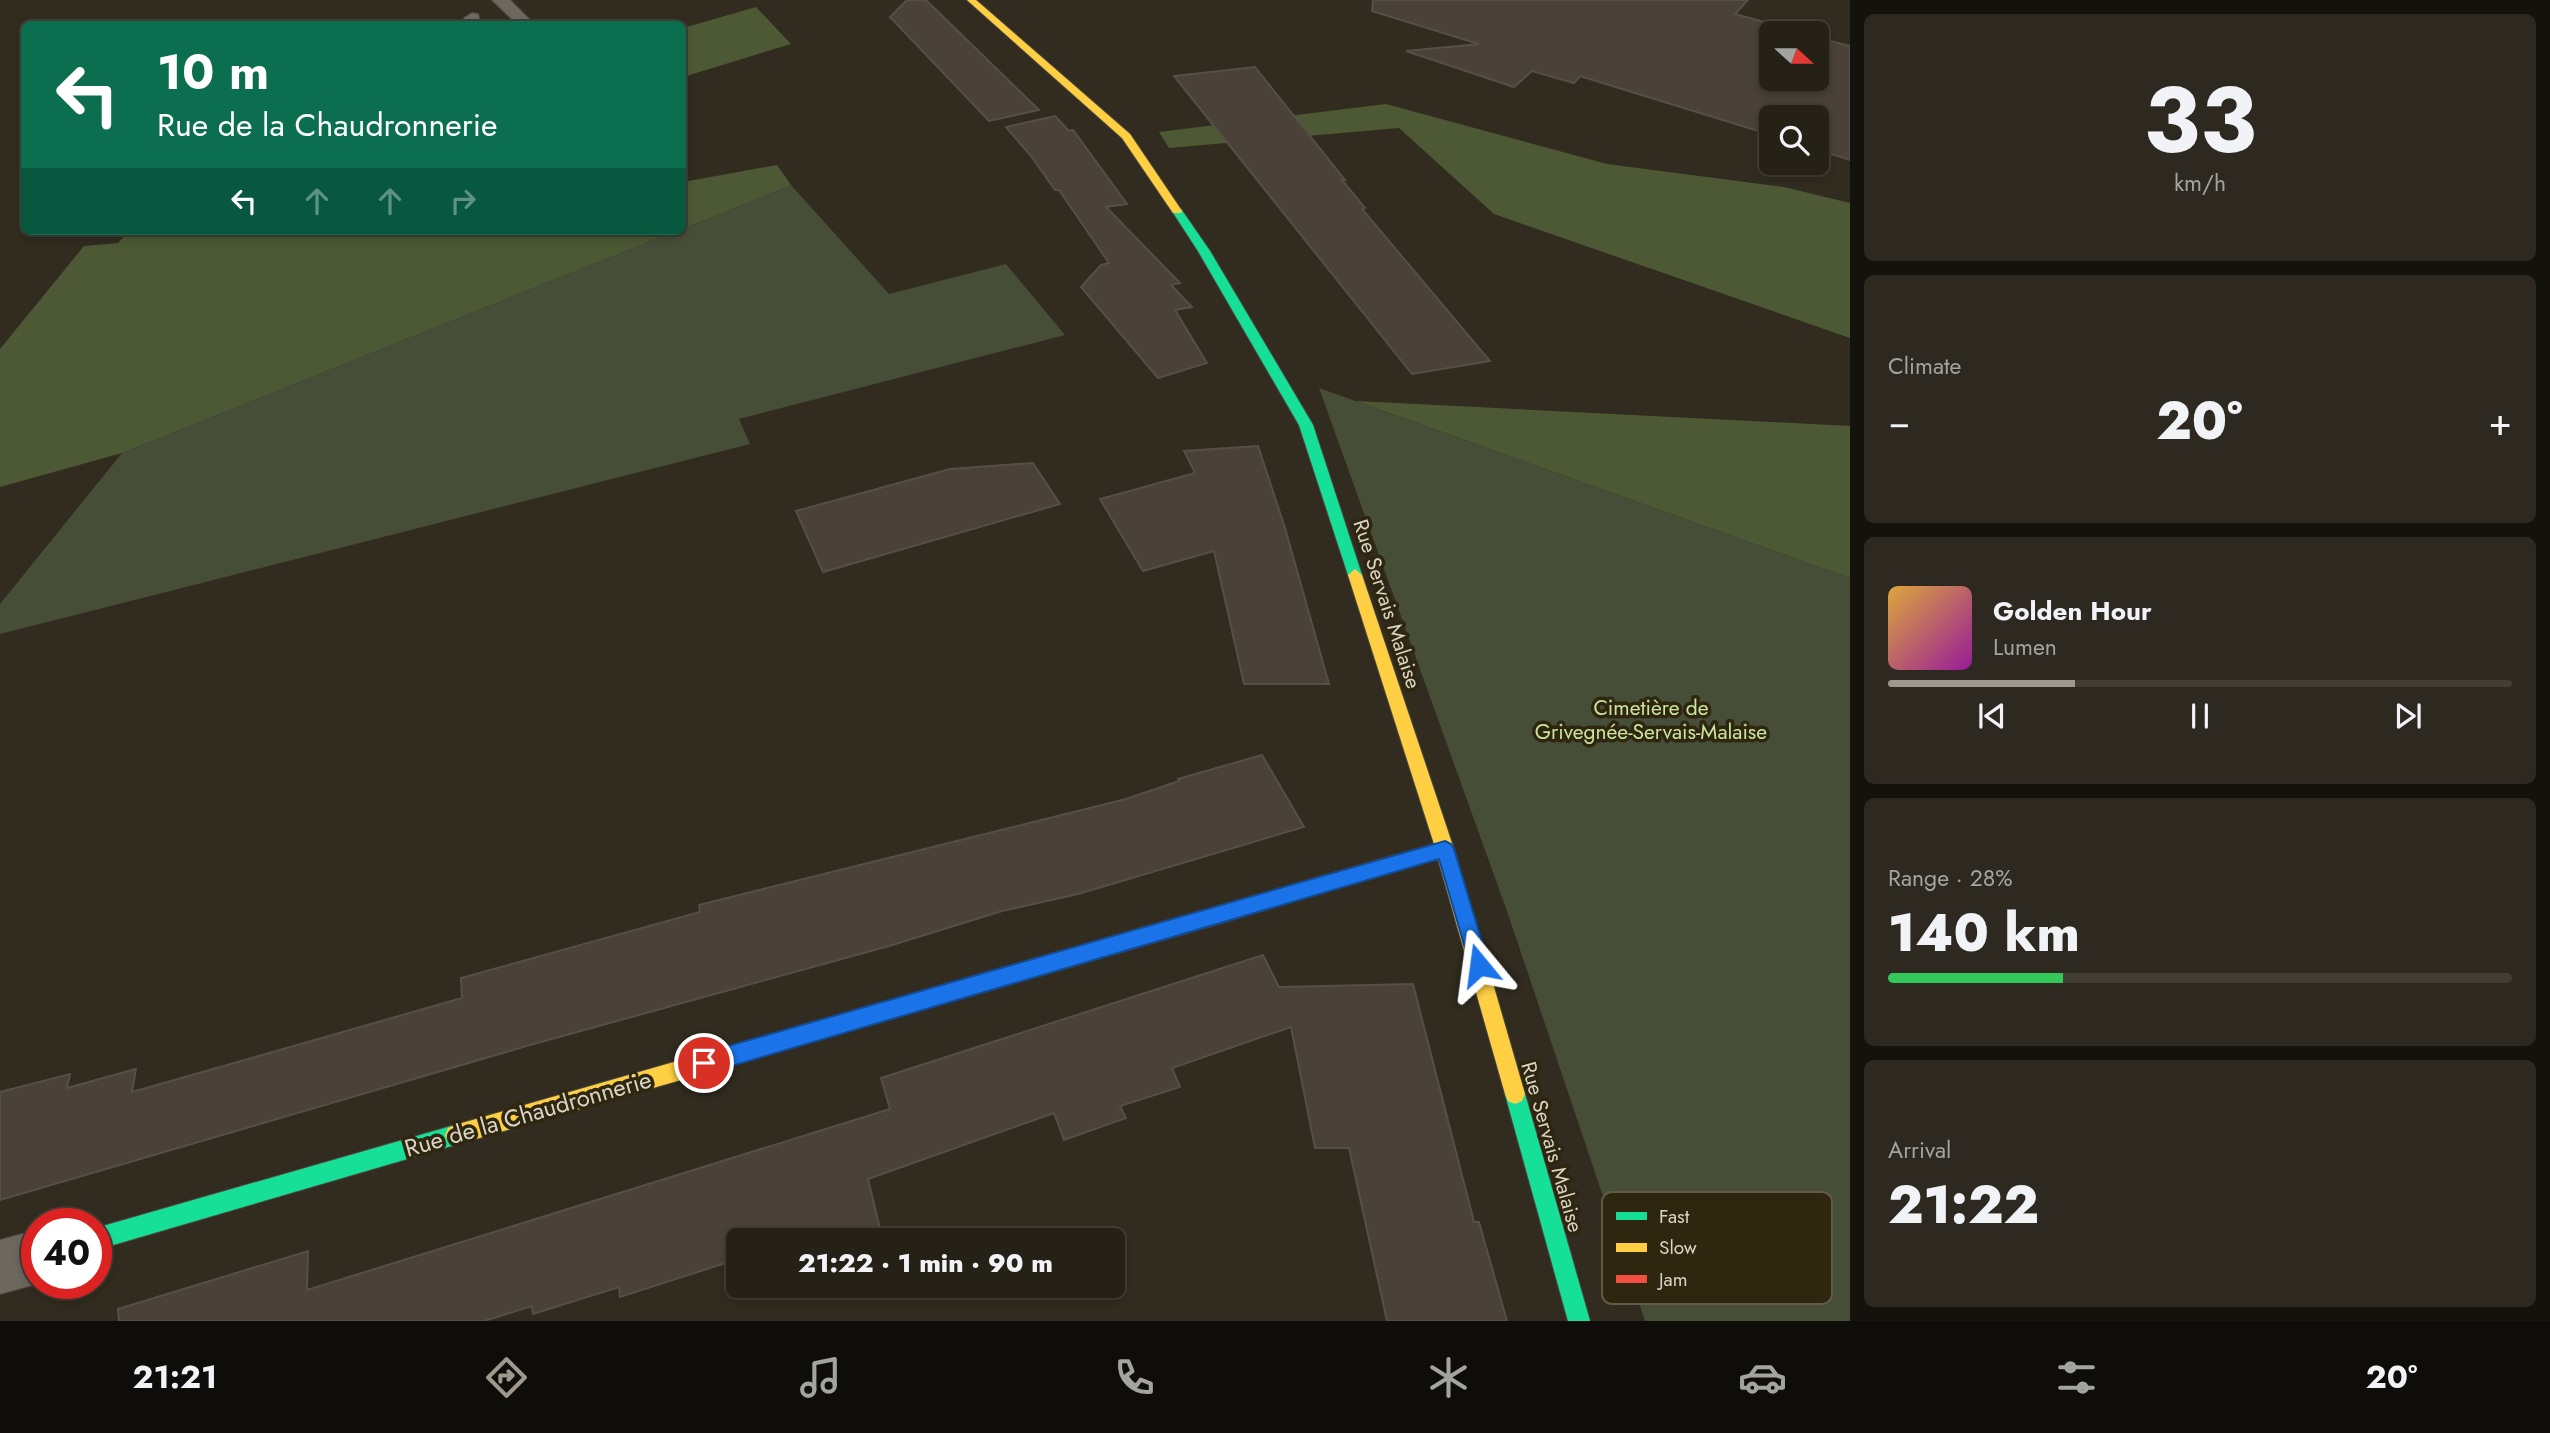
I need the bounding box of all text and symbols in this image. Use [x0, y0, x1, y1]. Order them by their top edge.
north arrow [1759, 21, 1829, 91]
map controls [1759, 21, 1829, 175]
text: 10 m [157, 37, 269, 107]
icon: left [42, 49, 133, 140]
text: 33 [2143, 55, 2257, 186]
text: Rue de la Chaudronnerie [157, 102, 497, 148]
button: search [1759, 105, 1829, 175]
text: km/h [2174, 166, 2226, 200]
icon: left [225, 182, 263, 220]
icon: ahead [298, 182, 336, 220]
icon: ahead [371, 182, 409, 220]
icon: right [444, 182, 482, 220]
text: Climate [1888, 349, 1961, 383]
text: 20° [2156, 383, 2243, 459]
text: − [1888, 394, 1910, 449]
text: + [2489, 394, 2512, 449]
street label: Rue Servais Malaise [1345, 515, 1429, 693]
text: Golden Hour [1993, 592, 2152, 630]
text: Lumen [1993, 630, 2057, 664]
park label: Cimetière de Grivegnée-Servais-Malaise [1535, 693, 1767, 747]
icon: previous [1973, 697, 2011, 735]
icon: pause [2181, 697, 2219, 735]
icon: next [2389, 697, 2427, 735]
text: Range · 28% [1888, 861, 2013, 895]
text: 140 km [1888, 895, 2080, 971]
position arrow [1442, 928, 1516, 1002]
pin [674, 1033, 734, 1093]
icon: arrive [685, 1044, 723, 1082]
street label: Rue Servais Malaise [1513, 1058, 1591, 1236]
street label: Rue de la Chaudronnerie [400, 1062, 655, 1166]
text: Arrival [1888, 1133, 1951, 1167]
text: 21:22 [1888, 1167, 2039, 1243]
legend [1602, 1192, 1832, 1304]
text: Fast [1659, 1203, 1690, 1230]
speed limit sign: 40 [21, 1208, 112, 1299]
text: Slow [1659, 1234, 1697, 1261]
text: 21:22 · 1 min · 90 m [798, 1244, 1053, 1282]
text: Jam [1656, 1266, 1688, 1293]
icon: directions [482, 1353, 531, 1402]
icon: music [796, 1353, 845, 1402]
icon: phone [1110, 1353, 1159, 1402]
icon: climate [1424, 1353, 1473, 1402]
icon: car [1738, 1353, 1787, 1402]
icon: filters [2052, 1353, 2101, 1402]
text: 21:21 [132, 1354, 217, 1400]
text: 20° [2366, 1354, 2417, 1400]

